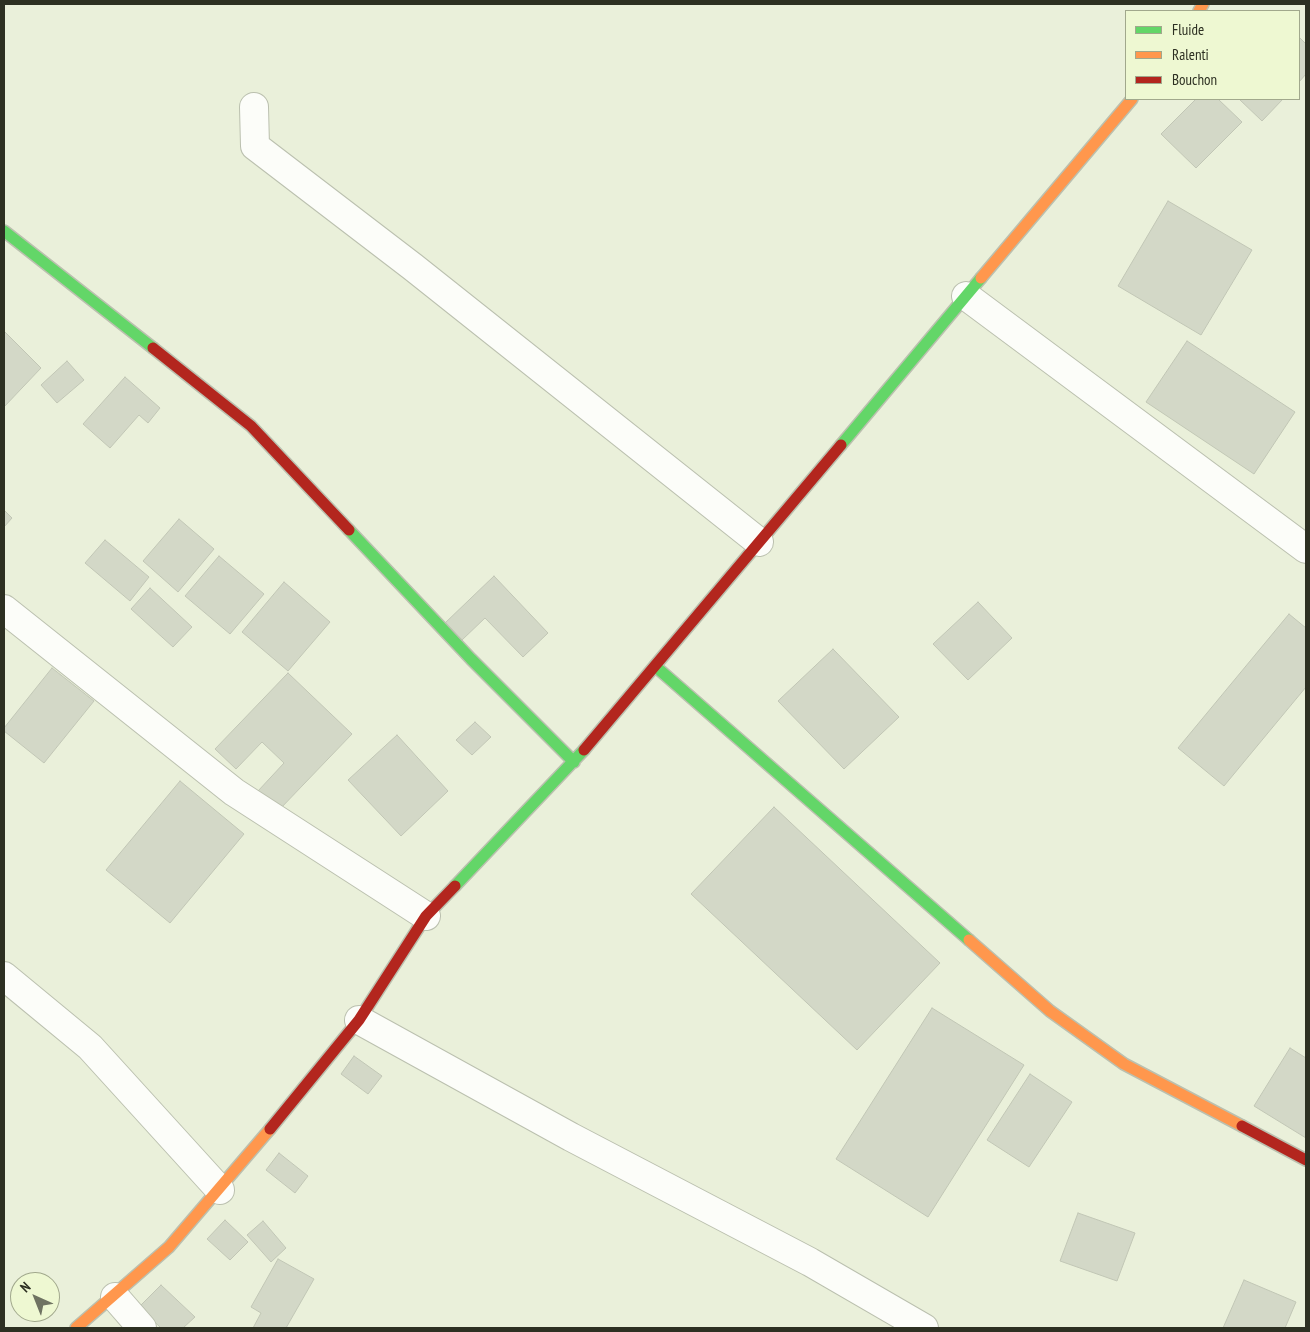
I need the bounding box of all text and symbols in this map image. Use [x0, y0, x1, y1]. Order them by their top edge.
legend [1125, 10, 1300, 100]
text: Fluide [1172, 20, 1204, 39]
text: Ralenti [1172, 45, 1209, 64]
text: Bouchon [1172, 70, 1217, 89]
north arrow [10, 1272, 60, 1322]
text: N [16, 1278, 34, 1296]

